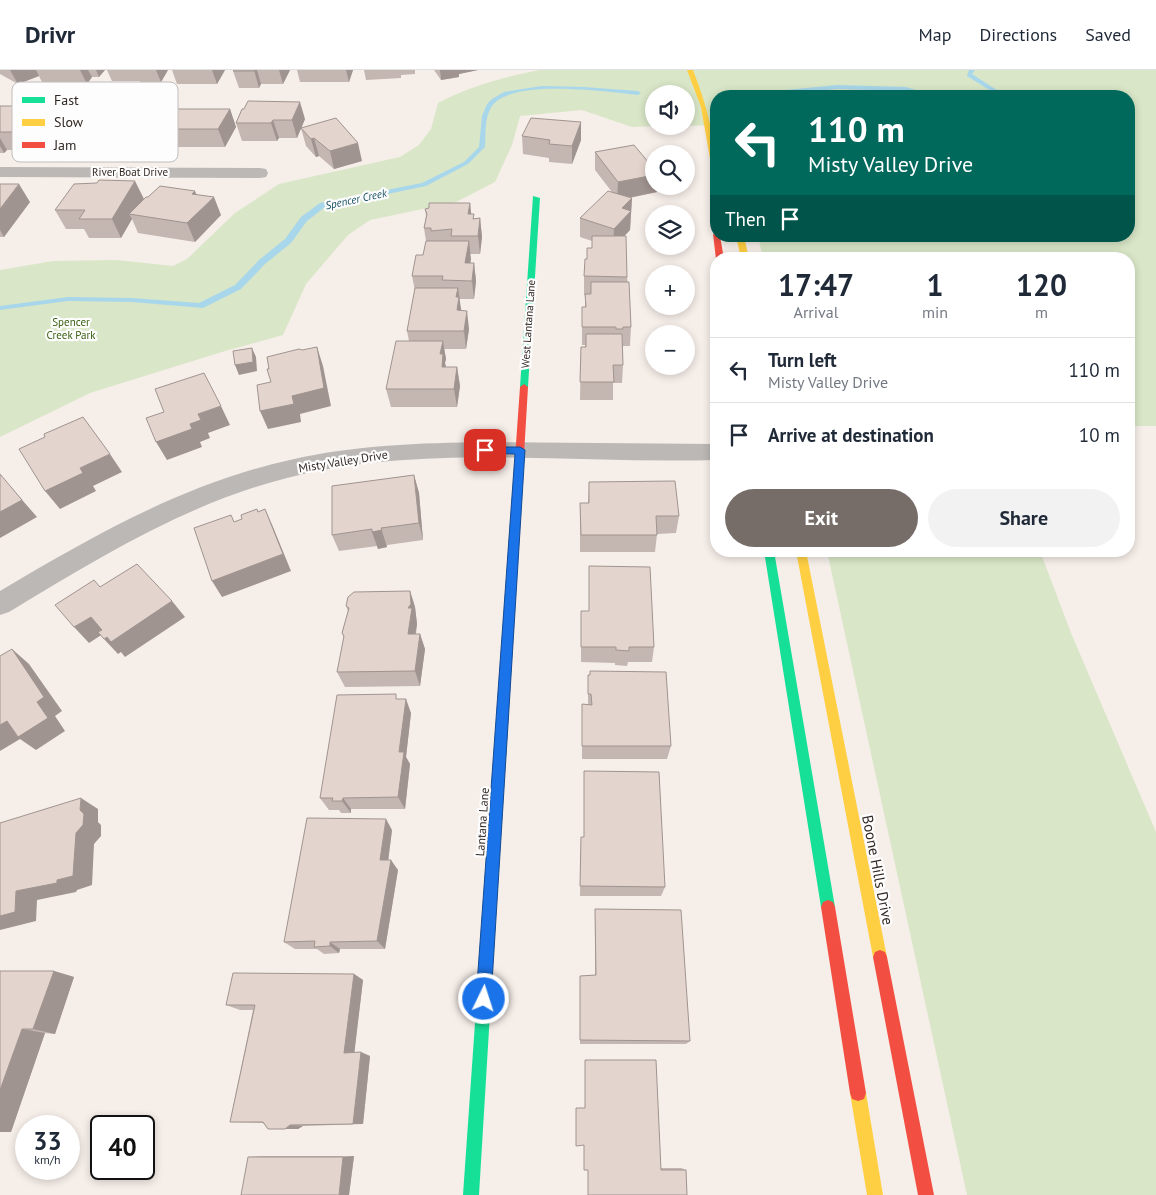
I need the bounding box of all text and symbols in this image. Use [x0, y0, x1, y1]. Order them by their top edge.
text: Drivr [25, 19, 75, 50]
text: Map [919, 23, 951, 46]
text: Directions [979, 23, 1057, 46]
text: Saved [1085, 23, 1131, 46]
legend [12, 82, 178, 162]
map controls [645, 85, 695, 375]
button: sound [645, 85, 695, 135]
text: Fast [54, 91, 79, 109]
text: 110 m [808, 106, 905, 152]
icon: left [725, 110, 790, 175]
text: Slow [54, 113, 84, 131]
text: Jam [53, 136, 76, 154]
button: search [645, 145, 695, 195]
text: Misty Valley Drive [808, 150, 973, 178]
street label: River Boat Drive [92, 165, 168, 179]
water label: Spencer Creek [324, 185, 389, 212]
button: layers [645, 205, 695, 255]
icon: arrive [776, 205, 804, 233]
text: Then [725, 207, 766, 231]
button: + [645, 265, 695, 315]
text: 17:47 [778, 265, 854, 304]
text: 1 [927, 265, 944, 304]
text: 120 [1016, 265, 1067, 304]
street label: West Lantana Lane [518, 279, 538, 369]
text: Arrival [794, 302, 838, 322]
text: min [922, 302, 948, 322]
text: m [1035, 302, 1048, 322]
park label: Spencer Creek Park [47, 315, 96, 342]
button: − [645, 325, 695, 375]
text: Turn left [768, 348, 837, 372]
icon: left [725, 356, 753, 384]
text: 110 m [1068, 358, 1120, 382]
text: Misty Valley Drive [768, 372, 888, 392]
icon: arrive [725, 421, 753, 449]
text: Arrive at destination [768, 423, 934, 447]
text: 10 m [1079, 423, 1120, 447]
pin [464, 429, 506, 471]
icon: arrive [471, 436, 499, 464]
street label: Misty Valley Drive [297, 447, 389, 475]
button: Exit [725, 489, 918, 547]
button: Share [928, 489, 1120, 547]
street label: Lantana Lane [472, 787, 492, 857]
street label: Boone Hills Drive [858, 813, 898, 927]
position arrow [457, 972, 509, 1024]
speed limit sign: 40 [90, 1115, 155, 1180]
text: 33 [33, 1125, 62, 1157]
text: km/h [34, 1152, 61, 1167]

